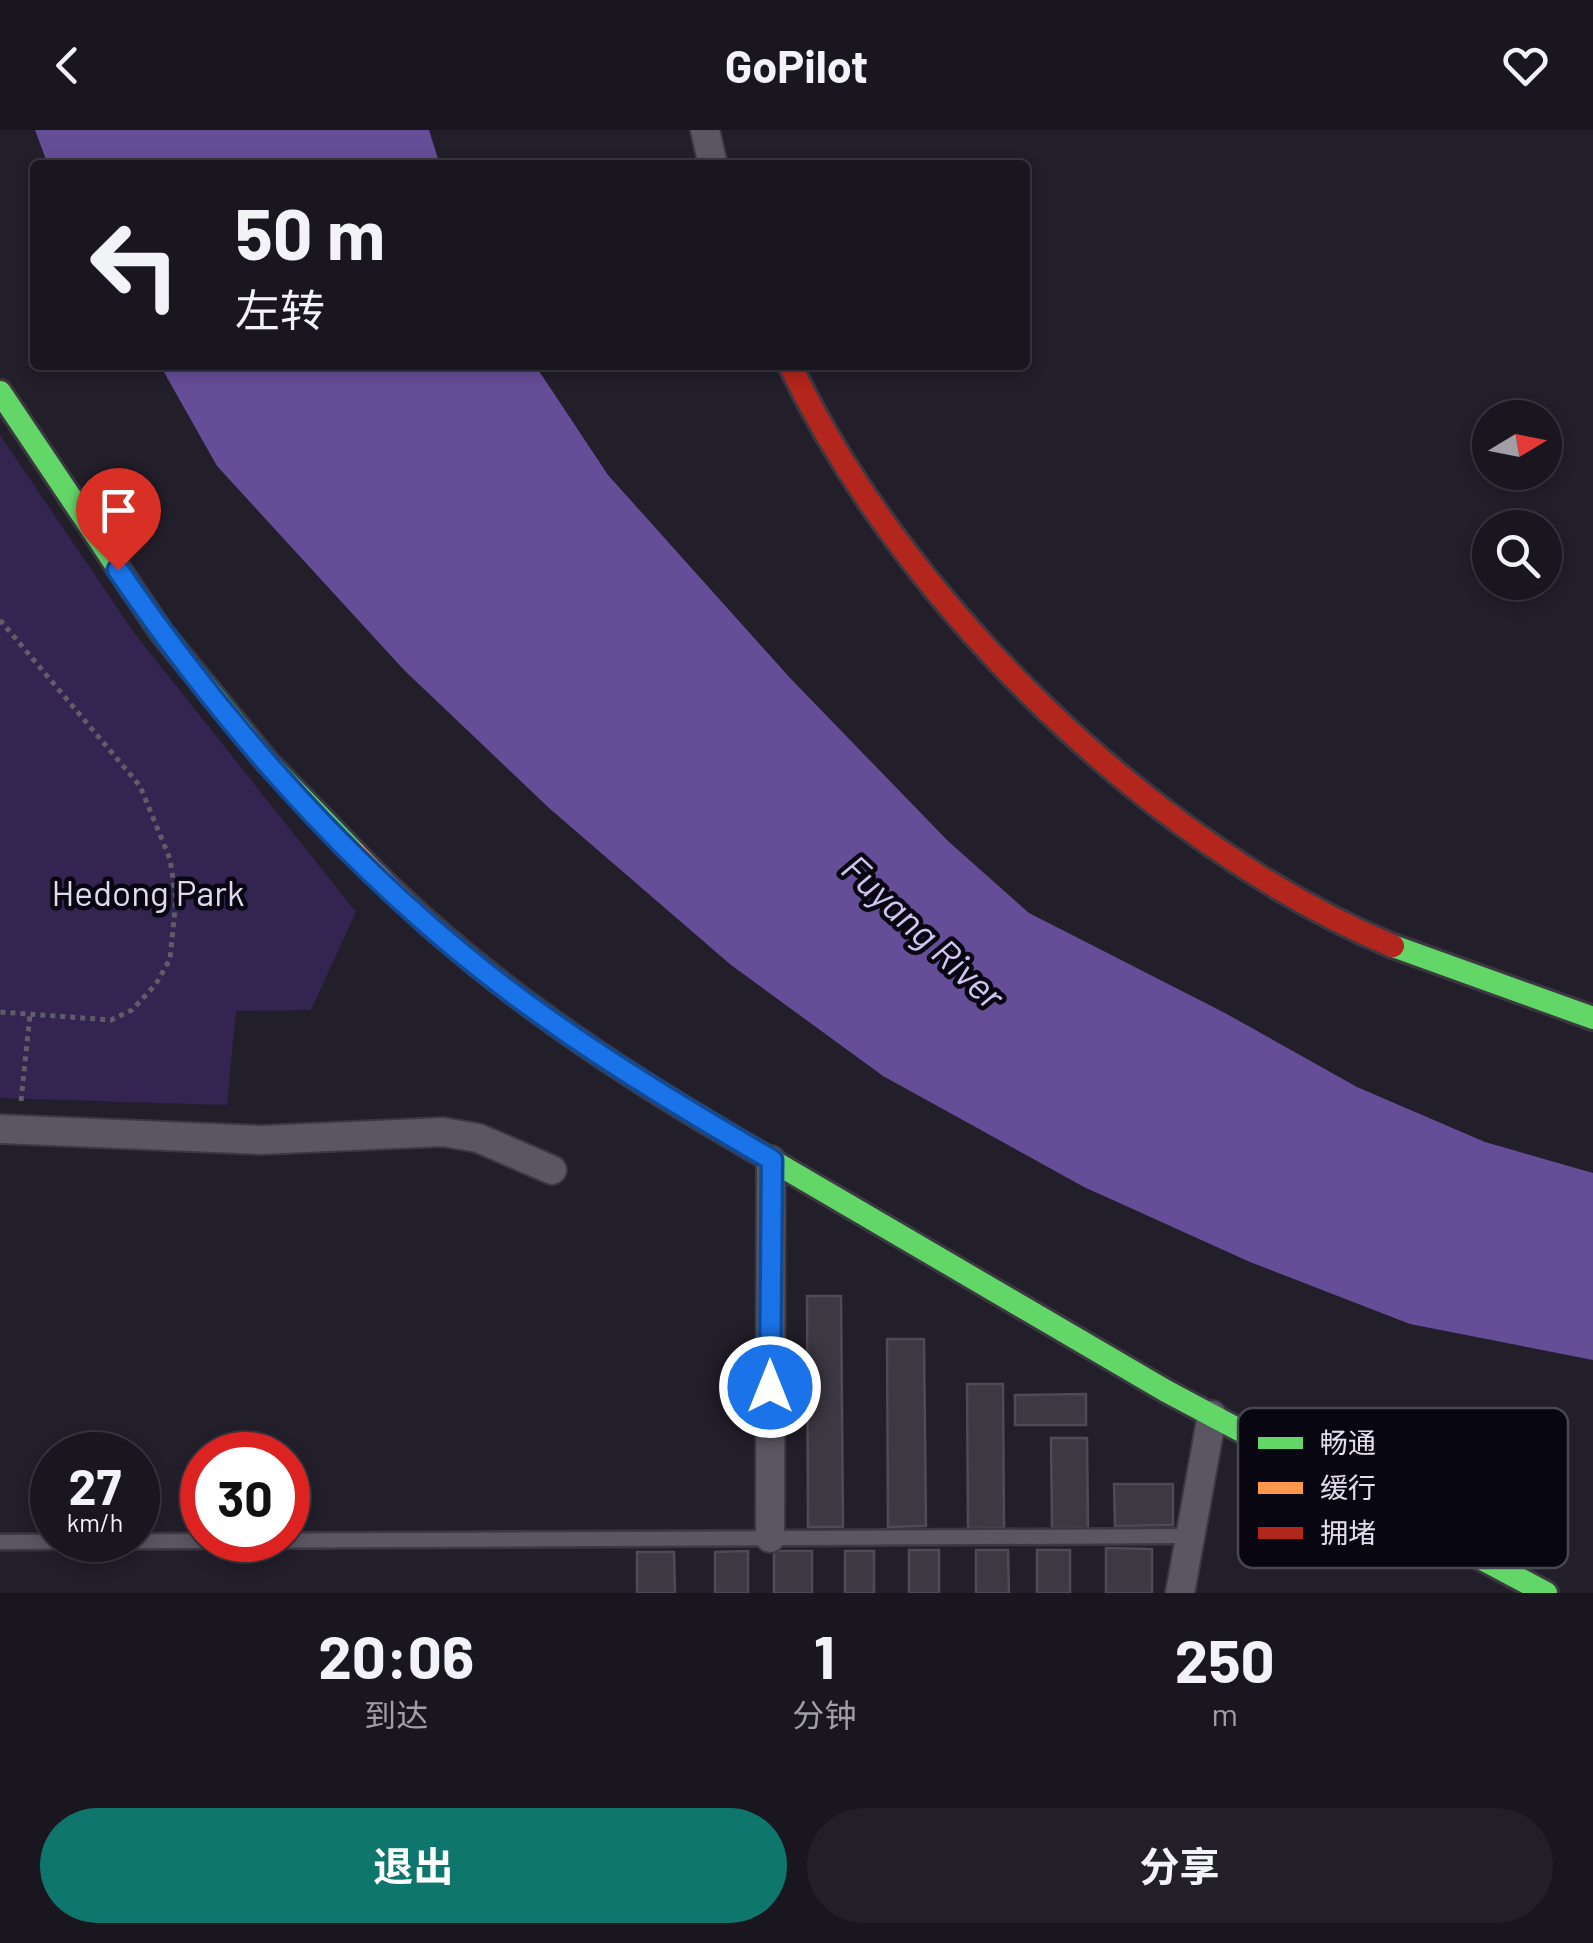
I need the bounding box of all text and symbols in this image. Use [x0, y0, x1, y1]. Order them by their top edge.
icon: back [40, 38, 95, 93]
text: GoPilot [725, 38, 868, 92]
icon: heart [1498, 38, 1553, 93]
text: 50 m [235, 190, 385, 274]
icon: left [70, 200, 200, 330]
text: 左转 [235, 282, 325, 336]
north arrow [1472, 400, 1562, 490]
map controls [1472, 400, 1562, 600]
pin [76, 468, 161, 571]
icon: arrive [91, 483, 146, 538]
button: search [1472, 510, 1562, 600]
water label: Fuyang River [833, 844, 1016, 1019]
park label: Hedong Park [51, 871, 245, 913]
position arrow [718, 1335, 822, 1439]
legend [1238, 1408, 1568, 1568]
text: 畅通 [1320, 1425, 1376, 1459]
speed limit sign: 30 [180, 1432, 310, 1562]
text: 27 [69, 1455, 121, 1515]
text: 缓行 [1320, 1470, 1376, 1504]
text: km/h [67, 1507, 123, 1537]
text: 拥堵 [1320, 1515, 1376, 1549]
text: 20:06 [318, 1619, 474, 1691]
text: 1 [814, 1619, 835, 1691]
text: 250 [1175, 1623, 1275, 1695]
text: m [1211, 1694, 1238, 1732]
text: 到达 [364, 1695, 428, 1733]
text: 分钟 [792, 1695, 856, 1733]
button: 退出 [40, 1808, 787, 1923]
button: 分享 [807, 1808, 1553, 1923]

